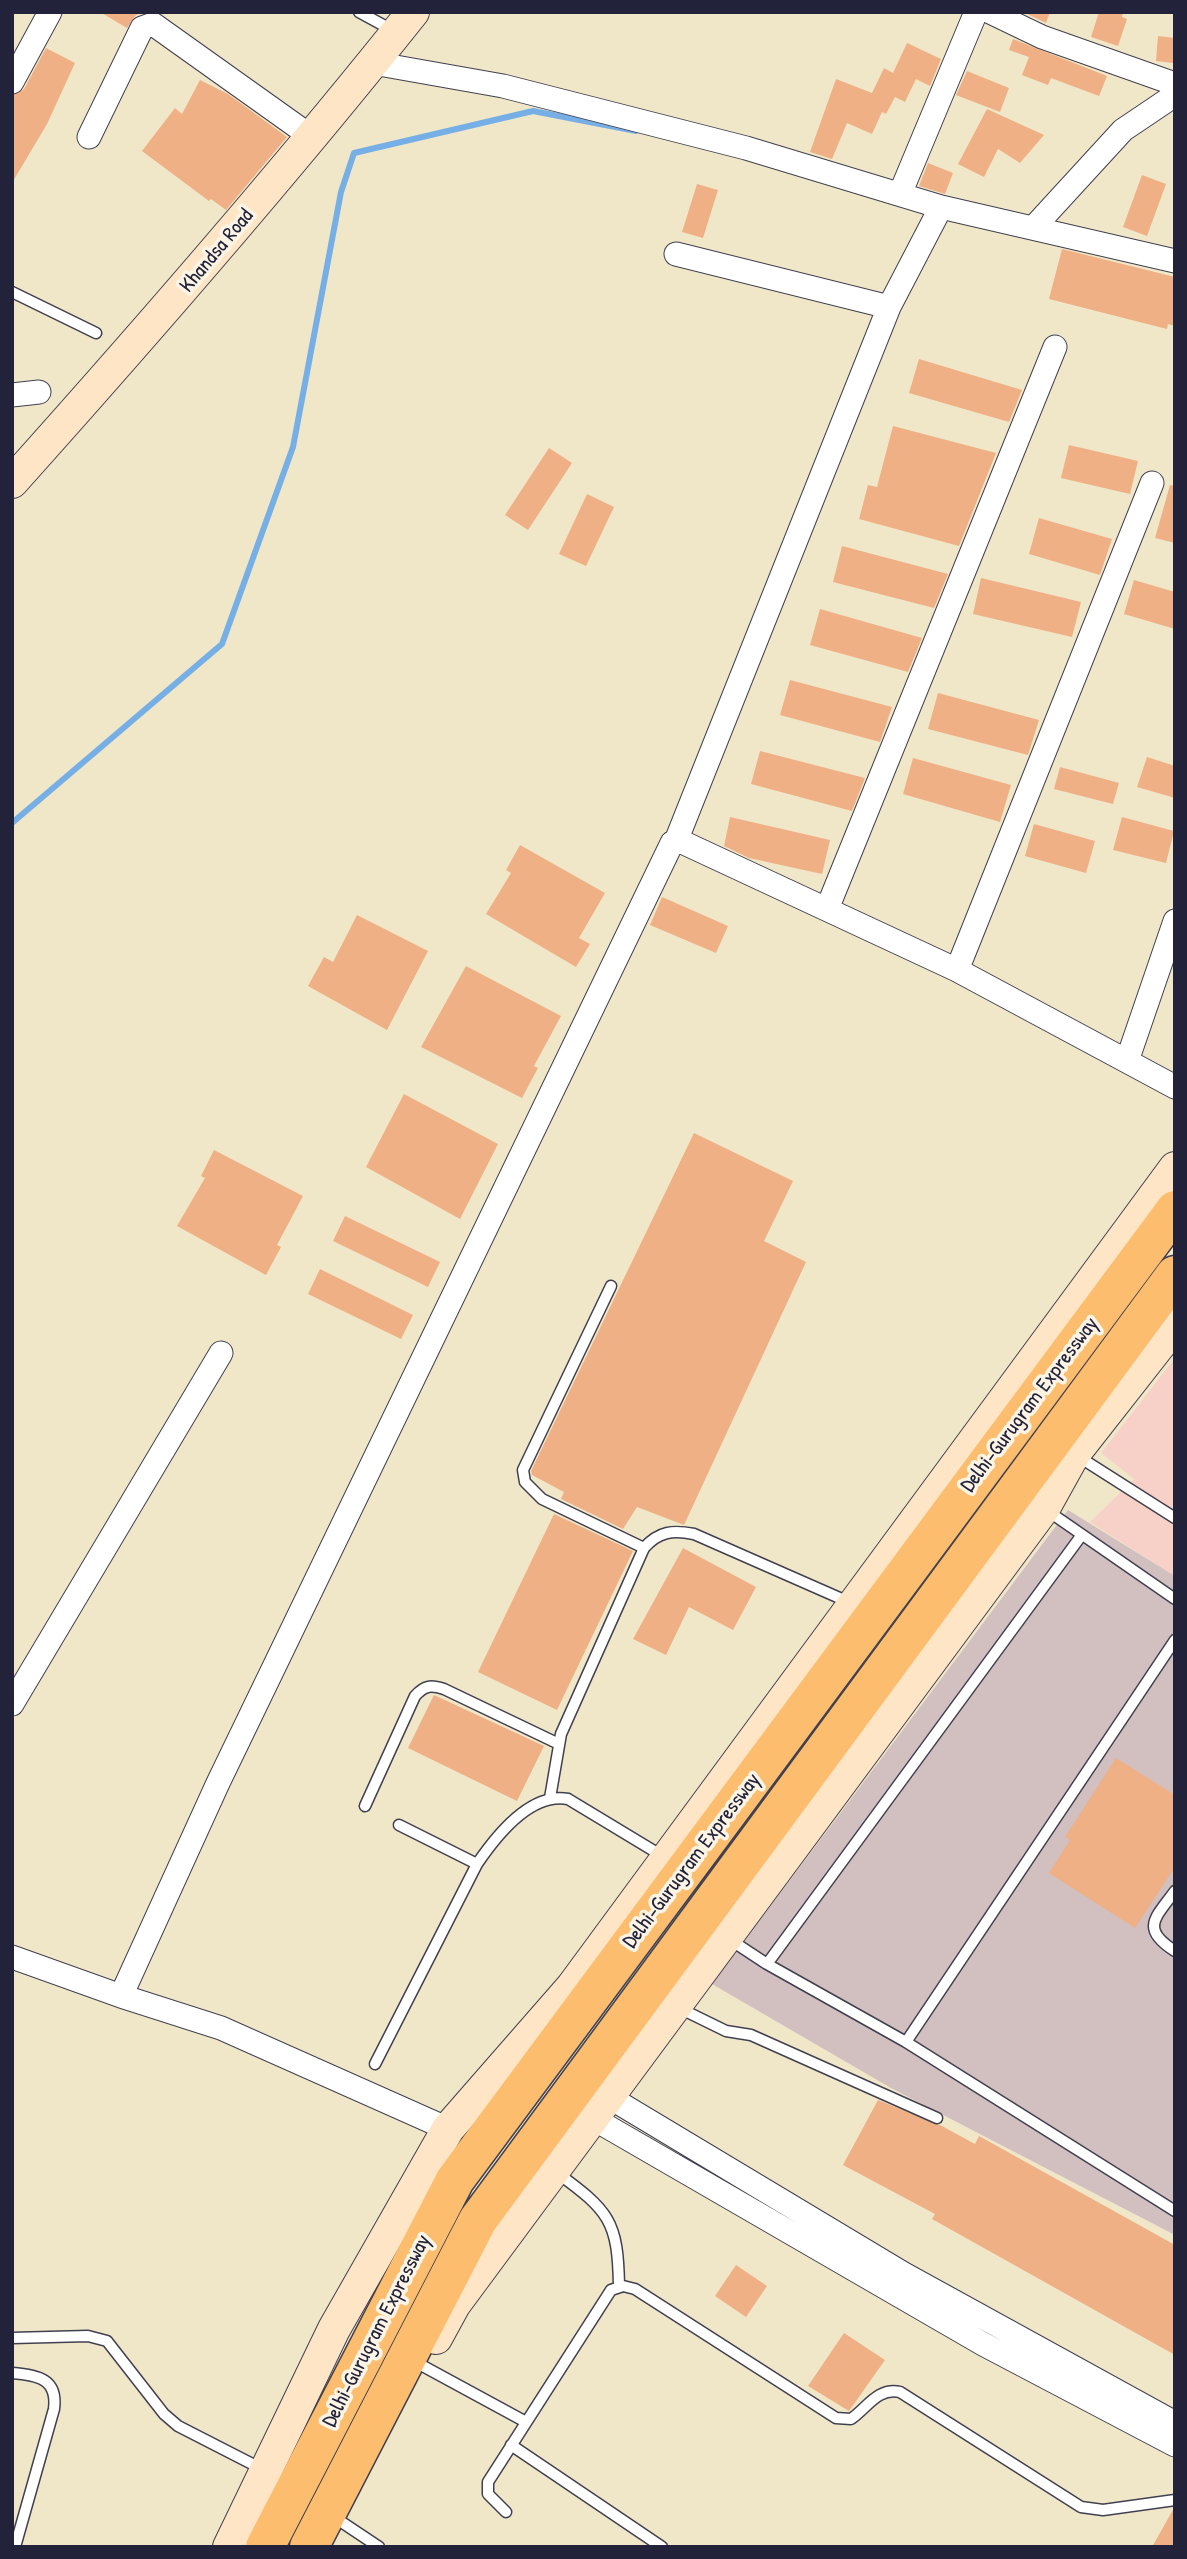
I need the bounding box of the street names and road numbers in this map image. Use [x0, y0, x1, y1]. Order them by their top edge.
street label: Khandsa Road [175, 204, 259, 298]
street label: Delhi-Gurugram Expressway [956, 1312, 1104, 1498]
street label: Delhi-Gurugram Expressway [618, 1768, 766, 1954]
street label: Delhi-Gurugram Expressway [317, 2230, 437, 2432]

